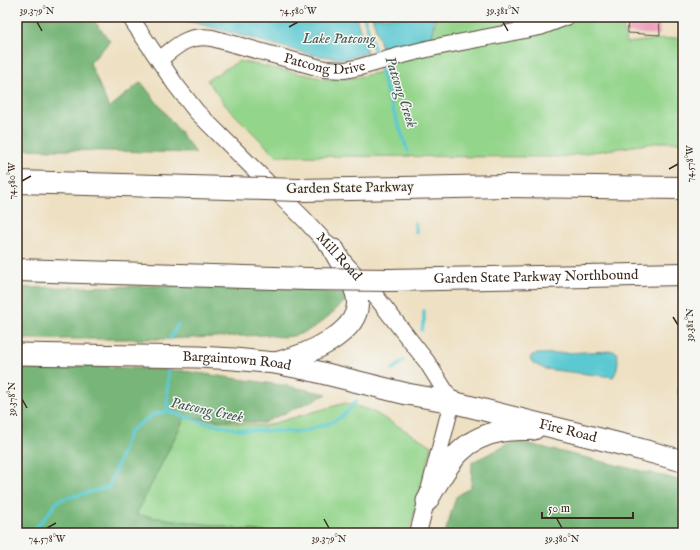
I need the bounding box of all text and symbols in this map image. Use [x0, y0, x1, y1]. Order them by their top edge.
text: 39.379°N [20, 5, 55, 18]
text: 74.580°W [279, 5, 317, 18]
text: 39.381°N [486, 5, 520, 18]
water label: Lake Patcong [301, 29, 377, 49]
street label: Patcong Drive [282, 49, 368, 79]
water label: Patcong Creek [380, 54, 421, 130]
text: 74.578°W [684, 145, 697, 182]
text: 74.580°W [6, 162, 19, 200]
street label: Garden State Parkway [286, 178, 414, 198]
street label: Mill Road [312, 229, 366, 285]
street label: Garden State Parkway Northbound [433, 266, 639, 288]
text: 39.381°N [684, 308, 697, 342]
street label: Bargaintown Road [182, 348, 293, 375]
text: 39.378°N [6, 381, 19, 416]
water label: Patcong Creek [169, 393, 245, 428]
street label: Fire Road [537, 415, 599, 447]
scale bar [542, 494, 633, 520]
text: 50 m [548, 501, 570, 516]
text: 74.578°W [29, 533, 66, 546]
text: 39.379°N [312, 533, 347, 546]
text: 39.380°N [545, 533, 580, 546]

